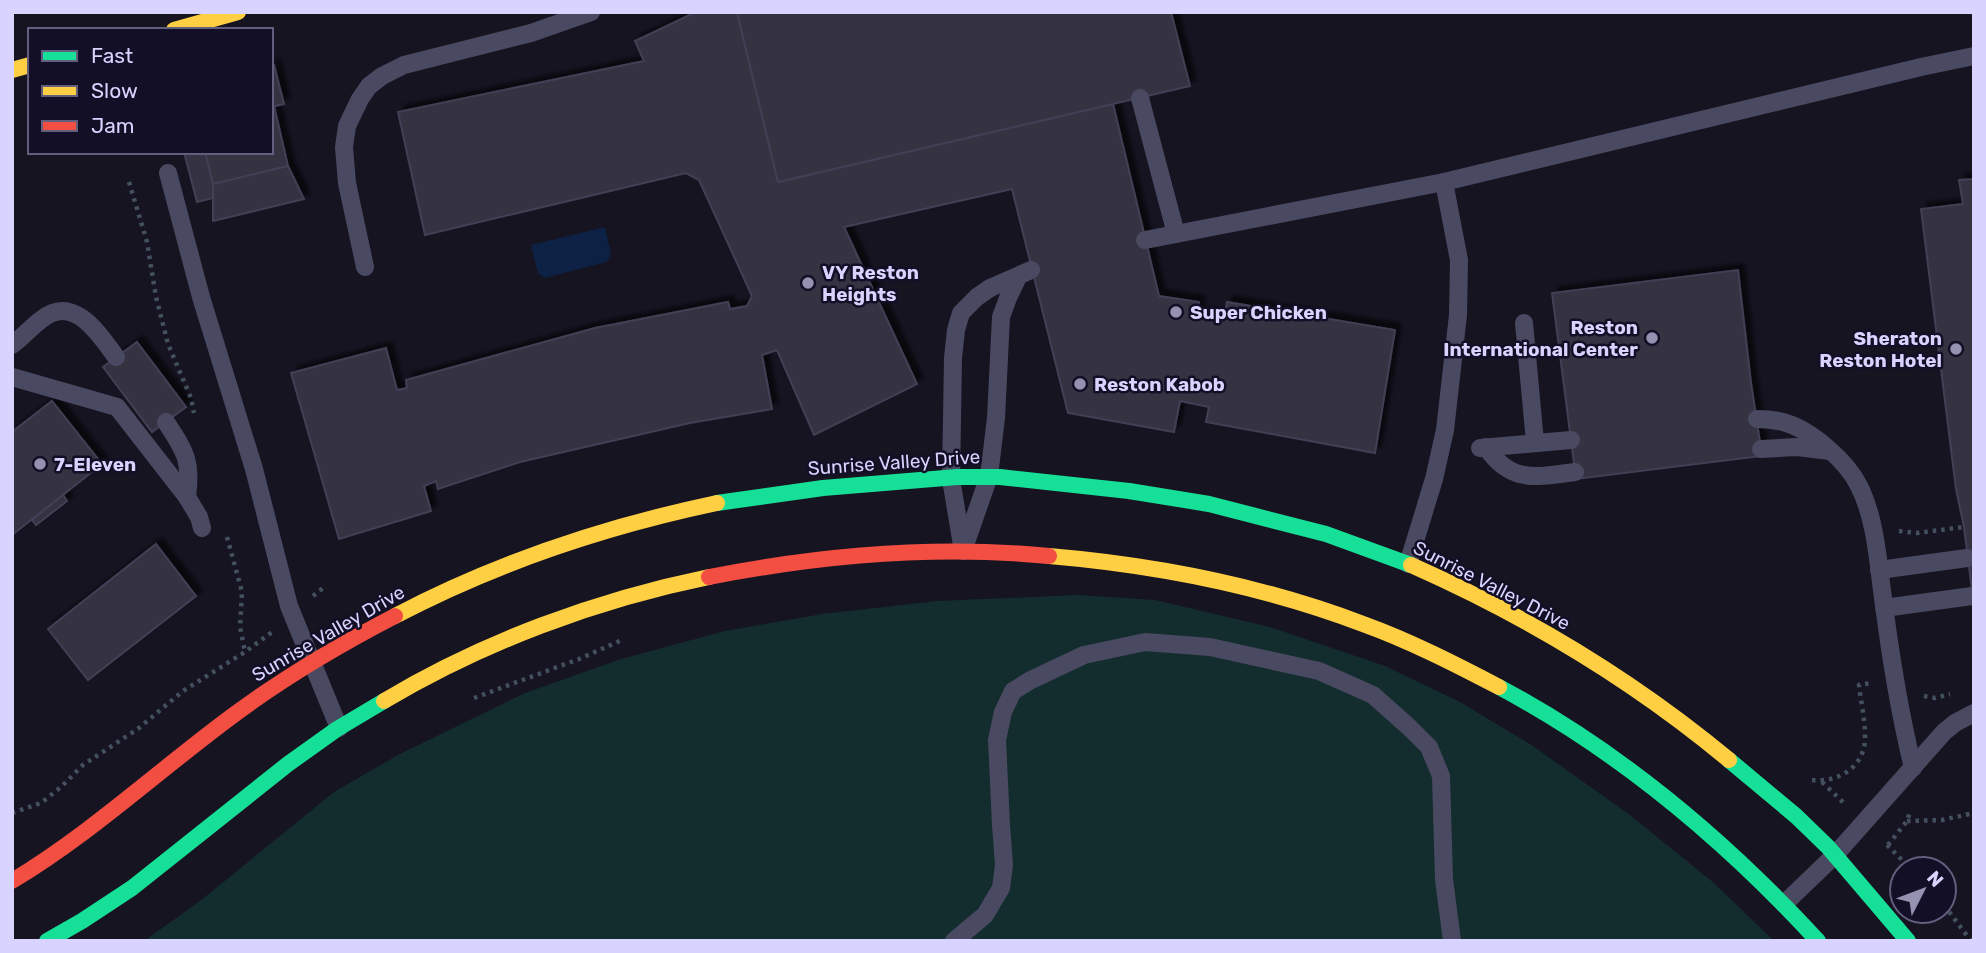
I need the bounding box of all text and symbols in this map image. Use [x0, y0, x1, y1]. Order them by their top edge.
legend [28, 28, 273, 154]
text: Fast [91, 43, 133, 68]
text: Slow [91, 78, 138, 103]
text: Jam [91, 113, 135, 138]
place label: VY Reston Heights [822, 261, 919, 306]
marker: VY Reston Heights [800, 275, 816, 291]
place label: Super Chicken [1190, 301, 1327, 324]
marker: Super Chicken [1168, 304, 1184, 320]
place label: Reston International Center [1443, 316, 1638, 361]
place label: Sheraton Reston Hotel [1819, 327, 1942, 372]
marker: Reston International Center [1644, 330, 1660, 346]
marker: Sheraton Reston Hotel [1948, 341, 1964, 357]
place label: Reston Kabob [1094, 373, 1225, 396]
marker: Reston Kabob [1072, 376, 1088, 392]
street label: Sunrise Valley Drive [807, 445, 981, 480]
place label: 7-Eleven [54, 453, 136, 476]
marker: 7-Eleven [32, 456, 48, 472]
street label: Sunrise Valley Drive [1410, 536, 1574, 635]
street label: Sunrise Valley Drive [248, 580, 409, 687]
north arrow [1888, 855, 1958, 925]
text: N [1922, 866, 1948, 892]

